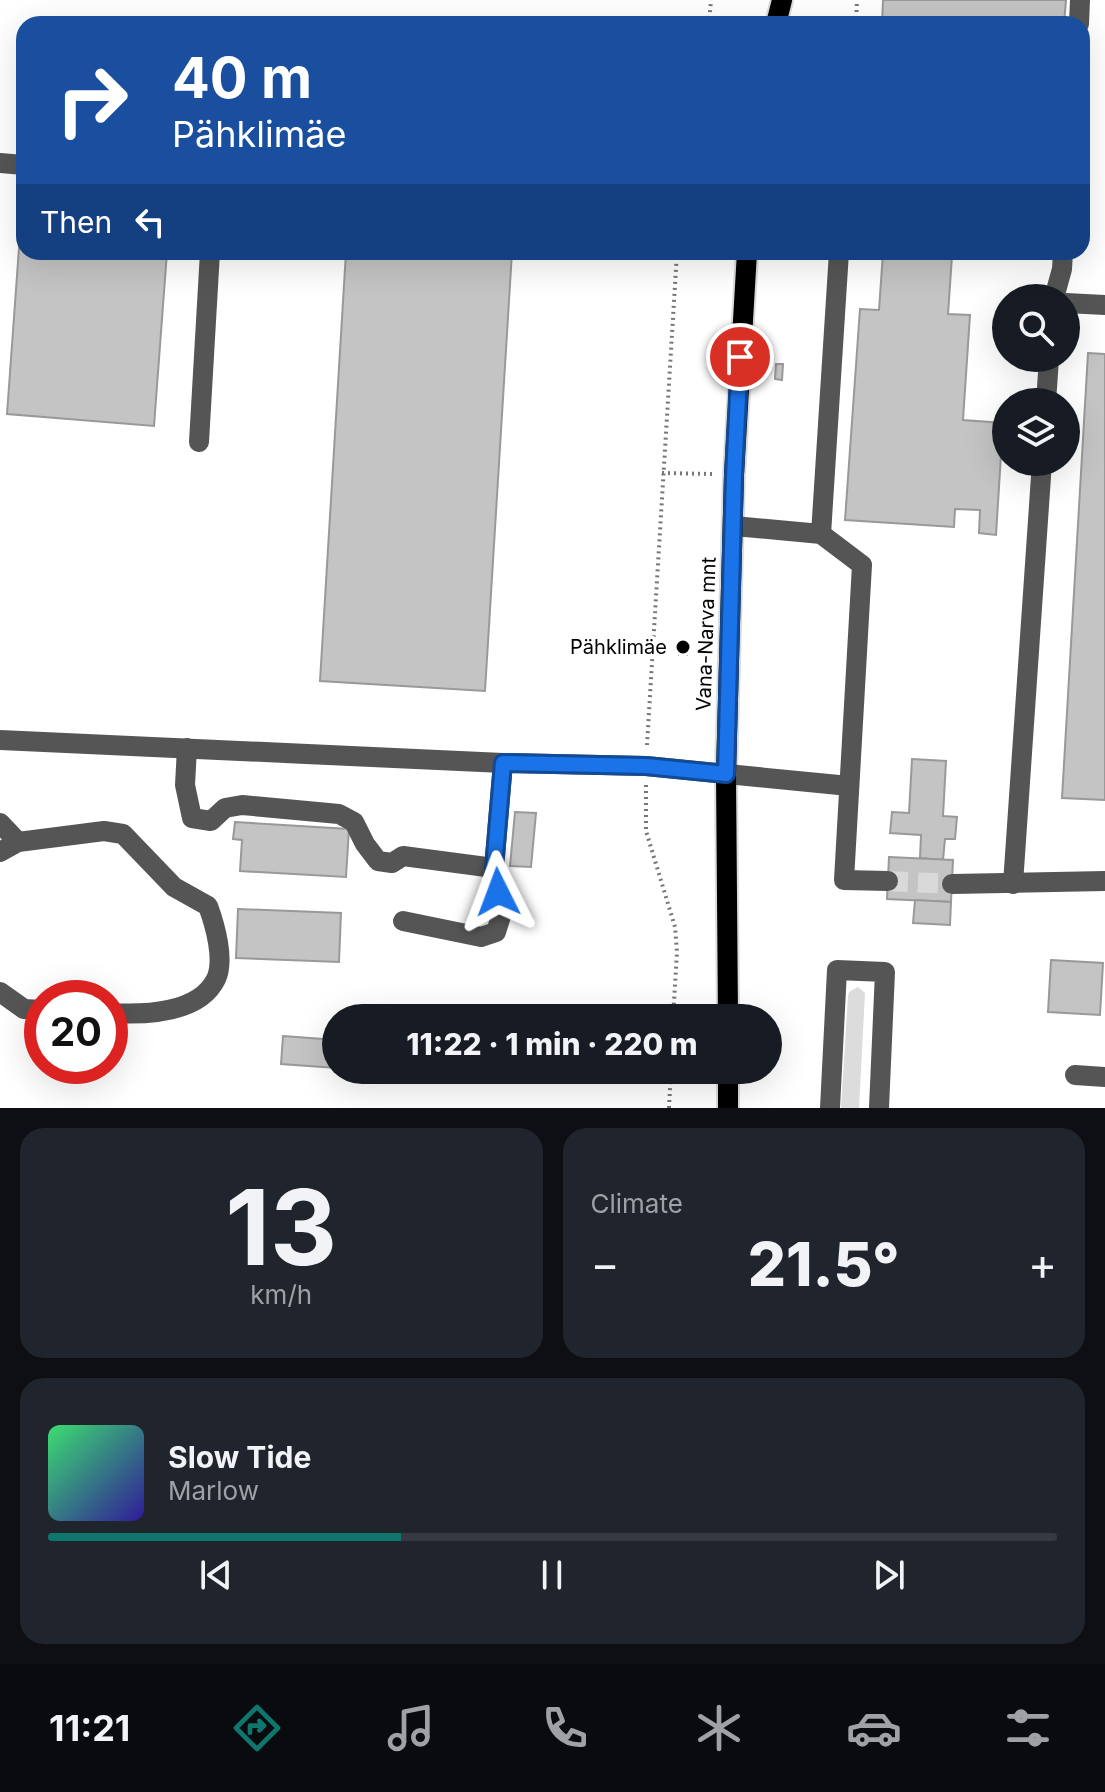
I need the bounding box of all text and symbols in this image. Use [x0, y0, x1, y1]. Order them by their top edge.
text: 40 m [172, 44, 312, 112]
icon: right [40, 48, 144, 152]
text: Pähklimäe [172, 112, 346, 156]
icon: left [128, 200, 172, 244]
text: Then [40, 204, 112, 240]
map controls [992, 284, 1080, 476]
button: search [992, 284, 1080, 372]
pin [706, 323, 774, 391]
icon: arrive [718, 335, 762, 379]
button: layers [992, 388, 1080, 476]
street label: Vana-Narva mnt [691, 556, 721, 712]
place label: Pähklimäe [570, 635, 667, 659]
marker: Pähklimäe [674, 638, 692, 656]
position arrow [456, 850, 540, 934]
speed limit sign: 20 [24, 980, 128, 1084]
text: 11:22 · 1 min · 220 m [406, 1026, 698, 1062]
text: 13 [225, 1164, 337, 1290]
text: Climate [591, 1188, 683, 1219]
text: 21.5° [748, 1228, 900, 1300]
text: − [591, 1237, 620, 1291]
text: + [1028, 1237, 1057, 1291]
text: km/h [250, 1279, 312, 1310]
text: Slow Tide [168, 1439, 311, 1475]
text: Marlow [168, 1475, 259, 1506]
icon: previous [194, 1553, 238, 1597]
icon: pause [530, 1553, 574, 1597]
icon: next [867, 1553, 911, 1597]
icon: directions [229, 1700, 285, 1756]
icon: music [383, 1700, 439, 1756]
icon: phone [537, 1700, 593, 1756]
icon: climate [691, 1700, 747, 1756]
icon: car [846, 1700, 902, 1756]
icon: filters [1000, 1700, 1056, 1756]
text: 11:21 [49, 1706, 130, 1750]

